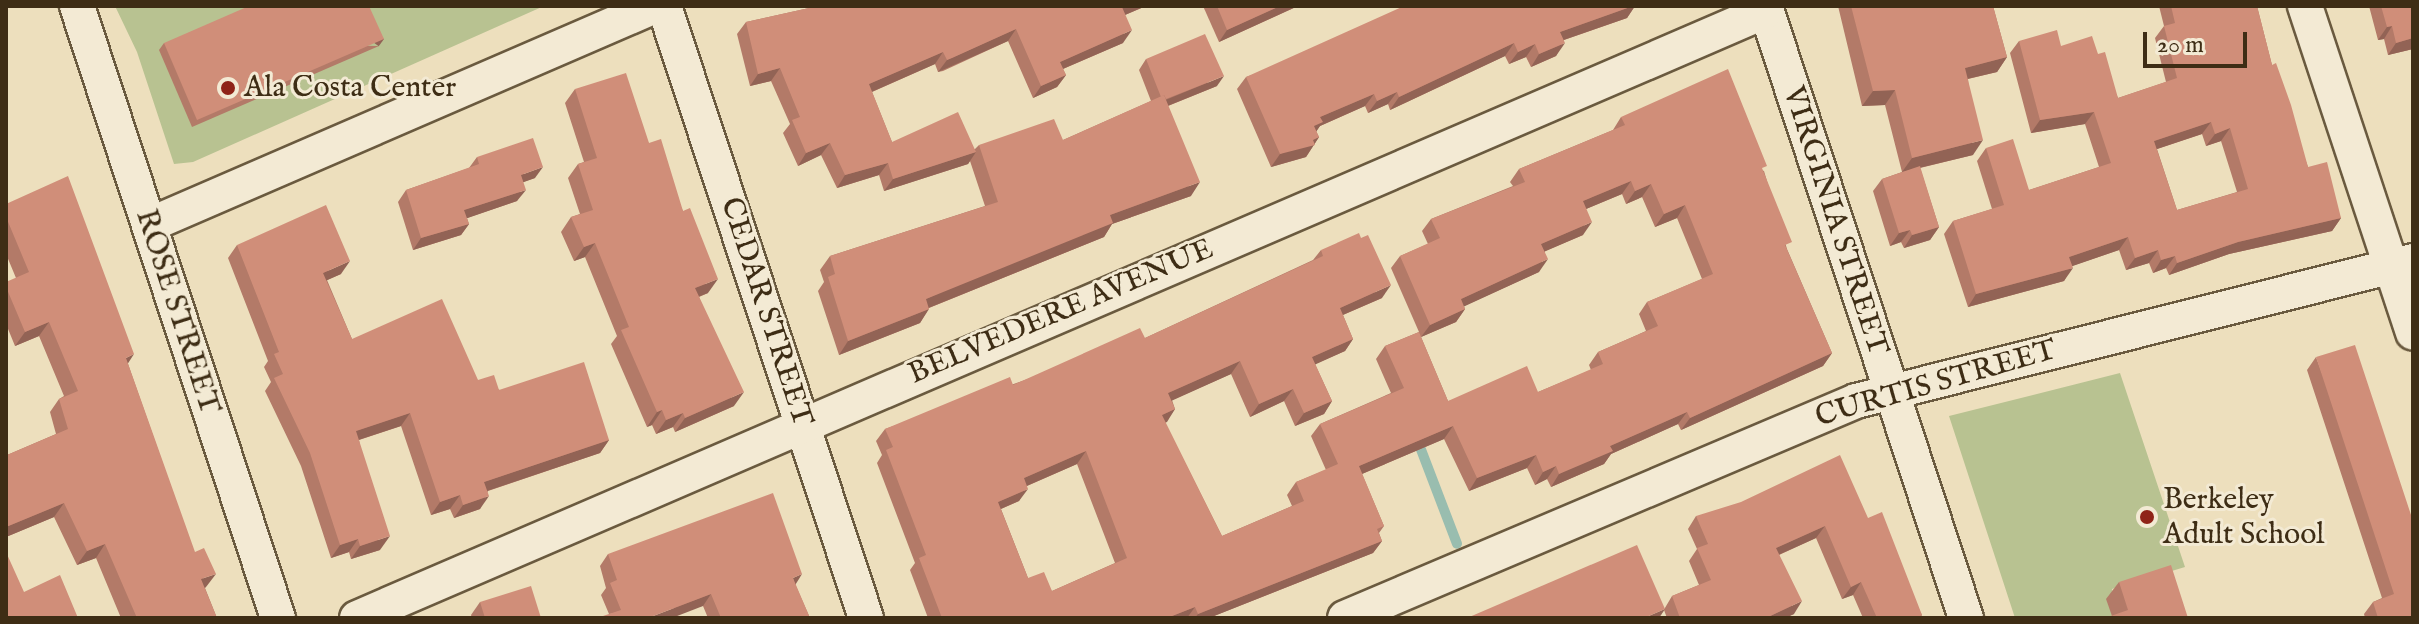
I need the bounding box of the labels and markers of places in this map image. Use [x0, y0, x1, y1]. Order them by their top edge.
place label: Ala Costa Center [244, 70, 456, 106]
marker: Ala Costa Center [219, 79, 237, 97]
place label: Berkeley Adult School [2163, 482, 2324, 552]
marker: Berkeley Adult School [2138, 508, 2156, 526]

